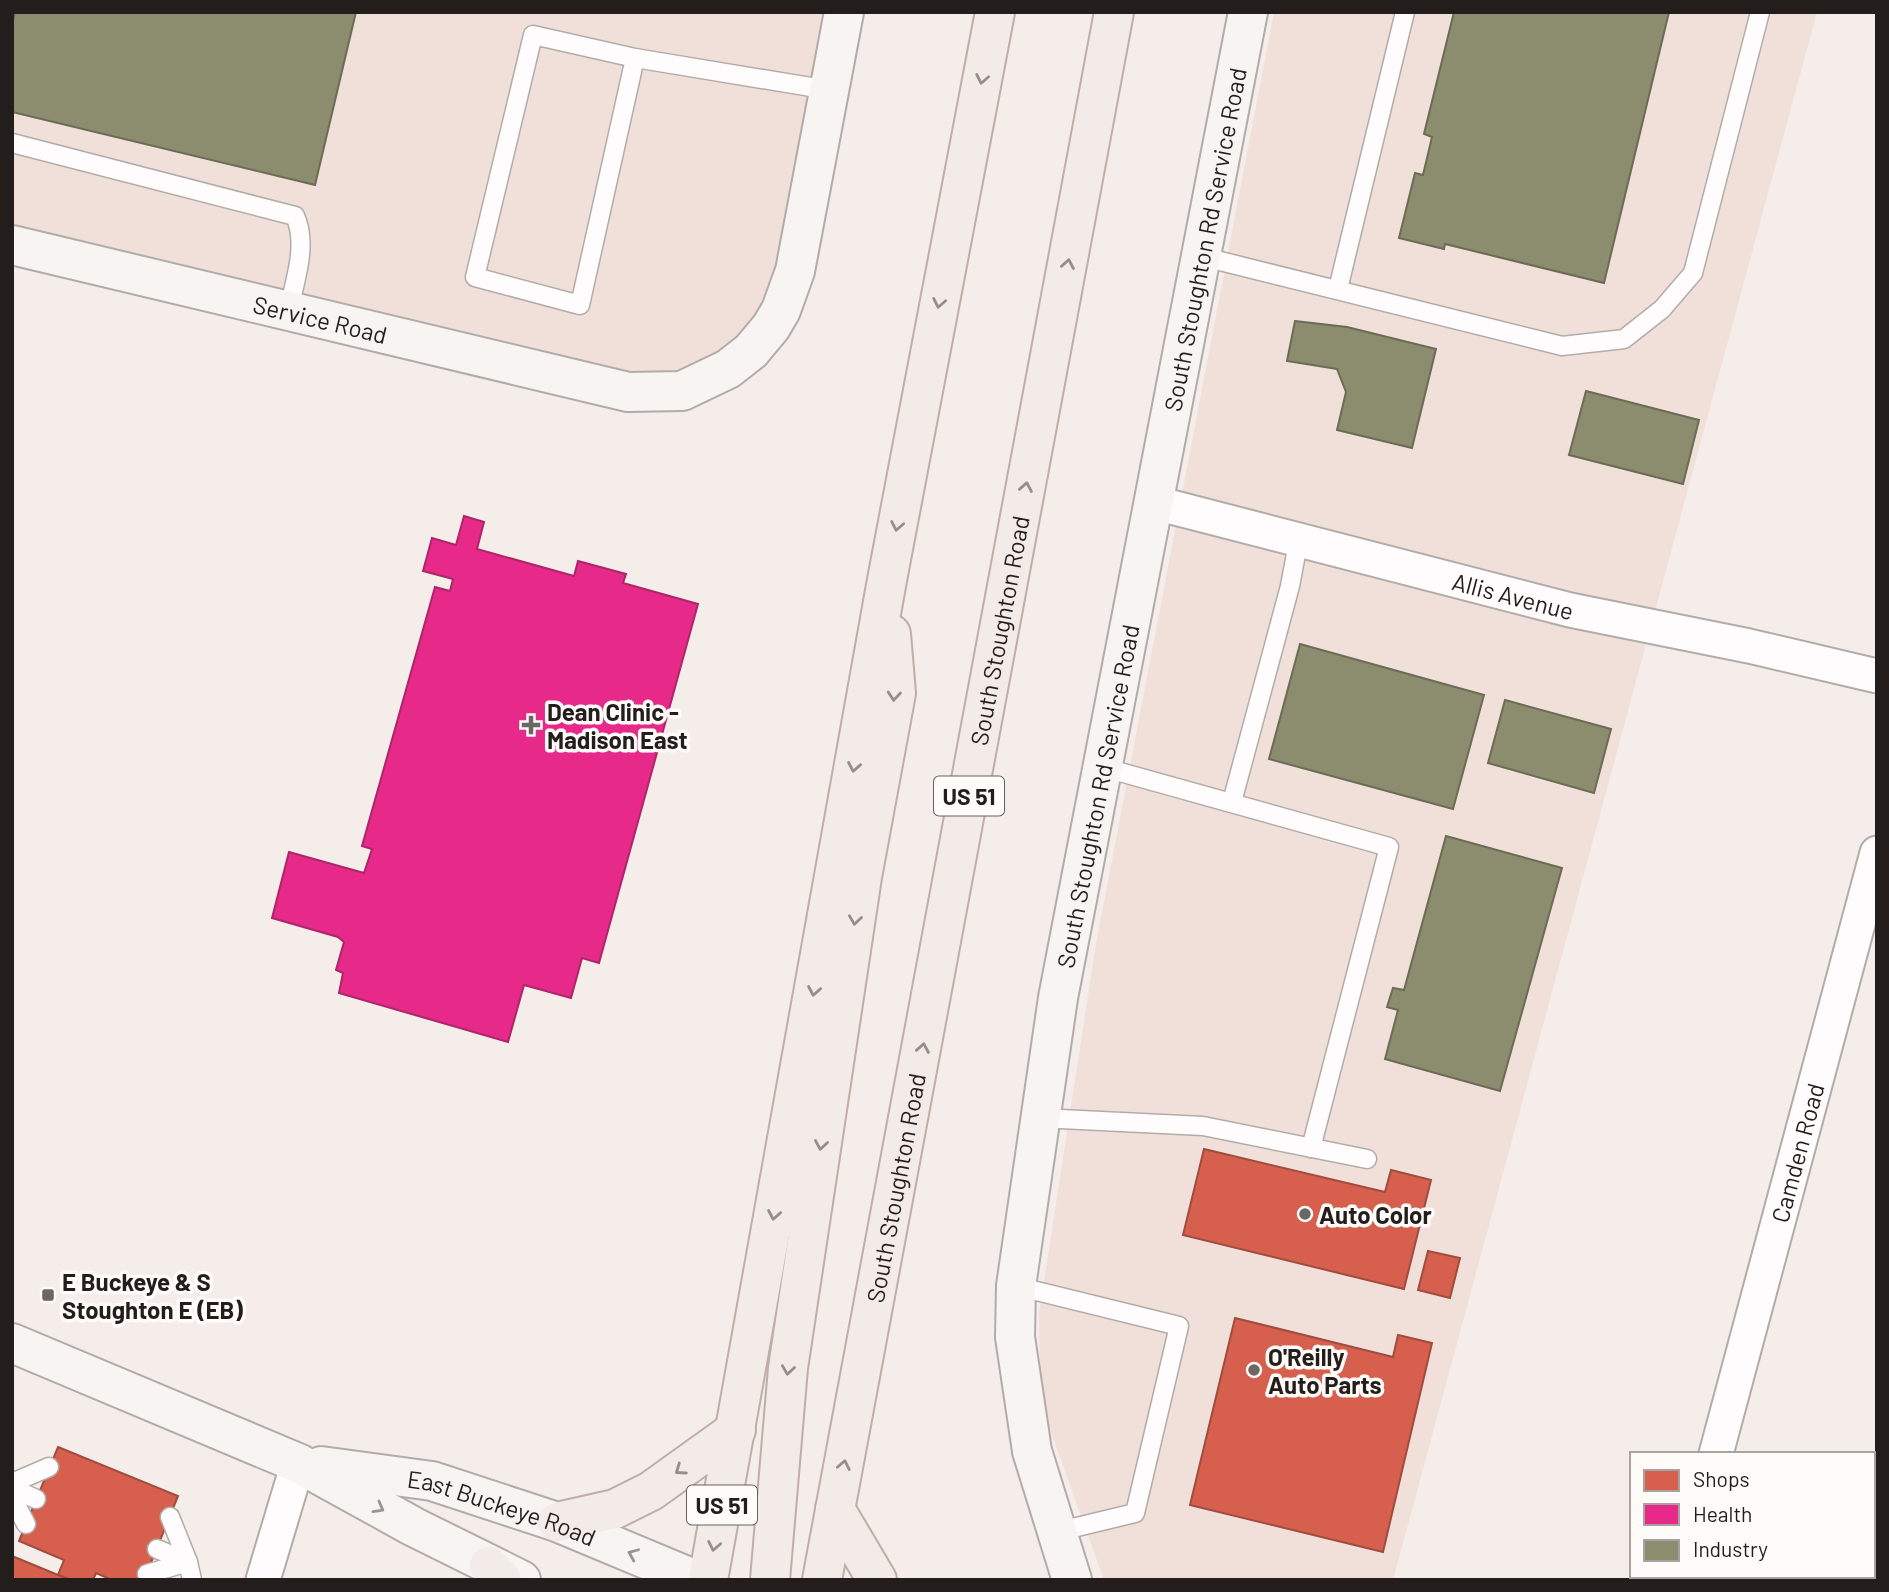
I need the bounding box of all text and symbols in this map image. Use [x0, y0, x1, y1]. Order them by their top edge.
street label: South Stoughton Rd Service Road [1157, 65, 1251, 414]
one-way arrow [975, 73, 990, 85]
one-way arrow [1059, 258, 1074, 270]
street label: Service Road [250, 289, 390, 349]
one-way arrow [932, 297, 947, 309]
one-way arrow [1018, 482, 1033, 493]
street label: South Stoughton Road [963, 513, 1034, 748]
one-way arrow [890, 520, 905, 532]
street label: Allis Avenue [1449, 566, 1577, 625]
street label: South Stoughton Rd Service Road [1050, 622, 1144, 970]
one-way arrow [887, 690, 902, 702]
place label: Dean Clinic - Madison East [547, 697, 688, 754]
marker: Dean Clinic - Madison East [521, 715, 541, 735]
one-way arrow [847, 761, 862, 773]
road number: US 51 [934, 776, 1004, 816]
one-way arrow [848, 914, 863, 926]
one-way arrow [807, 985, 822, 997]
one-way arrow [914, 1043, 929, 1055]
street label: South Stoughton Road [859, 1071, 931, 1305]
street label: Camden Road [1764, 1080, 1829, 1225]
one-way arrow [814, 1139, 829, 1151]
place label: Auto Color [1319, 1200, 1432, 1229]
marker: Auto Color [1297, 1206, 1313, 1222]
one-way arrow [767, 1209, 782, 1221]
place label: E Buckeye & S Stoughton E (EB) [62, 1267, 243, 1324]
marker: E Buckeye & S Stoughton E (EB) [40, 1287, 56, 1303]
place label: O'Reilly Auto Parts [1268, 1342, 1382, 1399]
marker: O'Reilly Auto Parts [1246, 1362, 1262, 1378]
one-way arrow [780, 1364, 795, 1376]
legend [1630, 1452, 1875, 1578]
one-way arrow [835, 1459, 850, 1471]
one-way arrow [675, 1462, 688, 1474]
street label: East Buckeye Road [406, 1463, 601, 1551]
text: Shops [1693, 1466, 1750, 1491]
road number: US 51 [687, 1486, 757, 1524]
one-way arrow [372, 1500, 385, 1513]
text: Health [1693, 1501, 1752, 1526]
text: Industry [1693, 1536, 1768, 1561]
one-way arrow [708, 1540, 723, 1552]
one-way arrow [628, 1548, 640, 1562]

